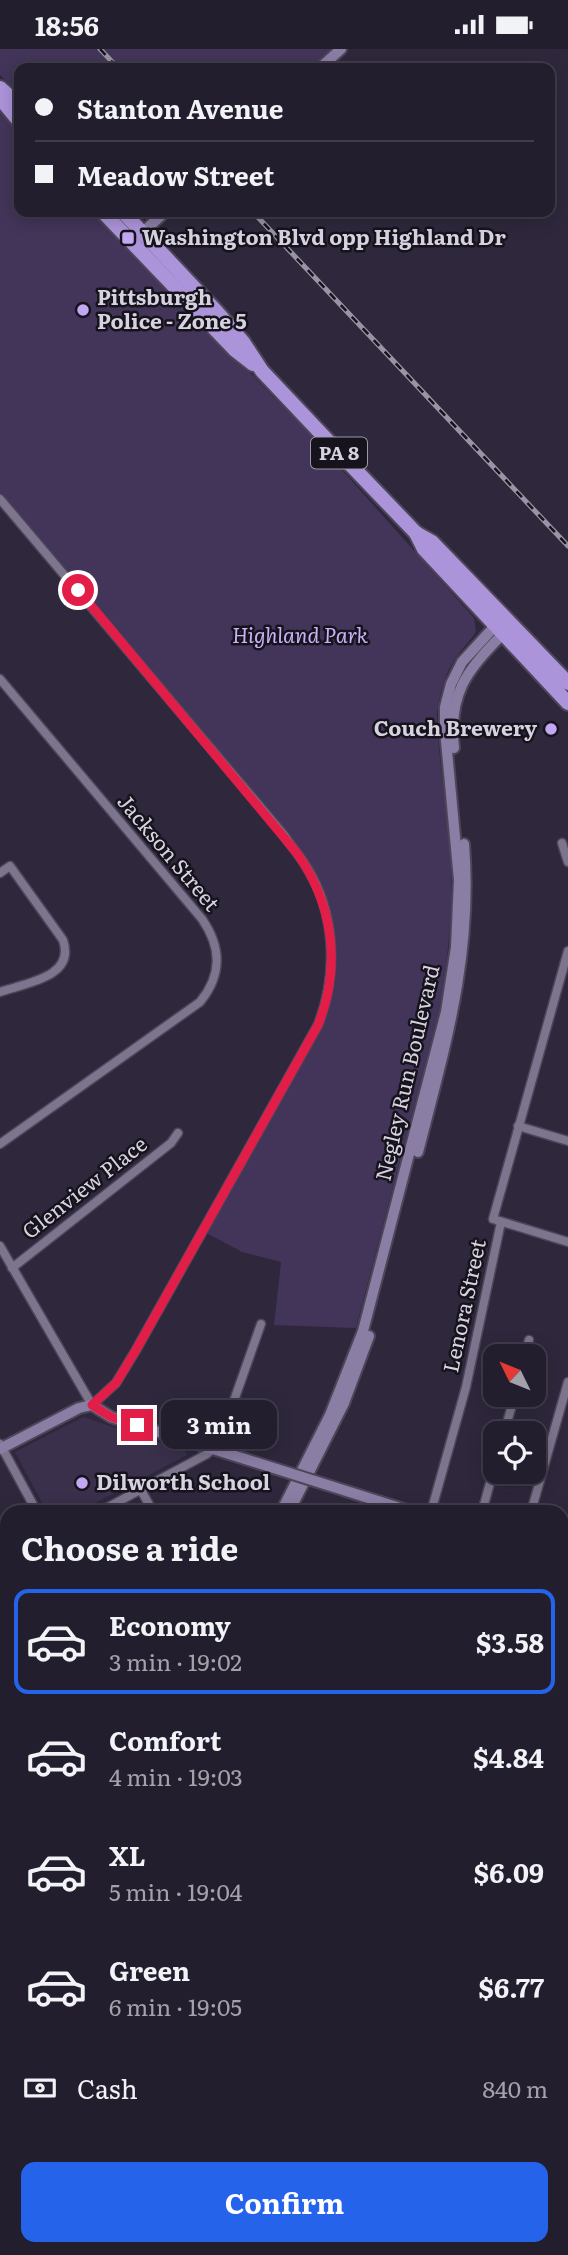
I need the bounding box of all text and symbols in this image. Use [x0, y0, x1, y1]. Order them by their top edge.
text: 18:56 [35, 5, 99, 44]
text: Stanton Avenue [77, 88, 283, 127]
text: Meadow Street [77, 155, 275, 194]
place label: Washington Blvd opp Highland Dr [142, 220, 506, 251]
marker: Washington Blvd opp Highland Dr [120, 230, 136, 246]
place label: Pittsburgh Police - Zone 5 [97, 280, 247, 335]
marker: Pittsburgh Police - Zone 5 [75, 302, 91, 318]
road number: PA 8 [311, 437, 367, 469]
route start [62, 574, 94, 606]
park label: Highland Park [232, 618, 369, 649]
place label: Couch Brewery [374, 711, 537, 742]
marker: Couch Brewery [543, 721, 559, 737]
street label: Jackson Street [111, 786, 229, 917]
street label: Negley Run Boulevard [366, 961, 446, 1184]
street label: Glenview Place [14, 1127, 153, 1245]
street label: Lenora Street [433, 1236, 492, 1375]
north arrow [483, 1344, 546, 1407]
map controls [483, 1344, 546, 1484]
callout: 3 min [162, 1401, 277, 1449]
text: 3 min [187, 1407, 251, 1441]
route end [121, 1409, 153, 1441]
button: locate [483, 1421, 546, 1484]
place label: Dilworth School [96, 1465, 271, 1496]
marker: Dilworth School [74, 1475, 90, 1491]
text: Choose a ride [21, 1523, 238, 1571]
text: Economy [109, 1605, 231, 1644]
icon: car [25, 1610, 88, 1673]
text: $3.58 [476, 1622, 544, 1661]
text: 3 min · 19:02 [109, 1644, 242, 1678]
text: Comfort [109, 1720, 221, 1759]
icon: car [25, 1725, 88, 1788]
text: $4.84 [473, 1737, 544, 1776]
text: 4 min · 19:03 [109, 1759, 243, 1793]
text: XL [109, 1835, 146, 1874]
icon: car [25, 1840, 88, 1903]
text: $6.09 [474, 1852, 544, 1891]
text: 5 min · 19:04 [109, 1874, 242, 1908]
text: Green [109, 1950, 190, 1989]
icon: car [25, 1955, 88, 2018]
text: $6.77 [479, 1967, 544, 2006]
text: 6 min · 19:05 [109, 1989, 242, 2023]
text: Cash [77, 2068, 138, 2107]
icon: cash [21, 2069, 59, 2107]
text: 840 m [482, 2071, 548, 2105]
button: Confirm [21, 2162, 548, 2242]

